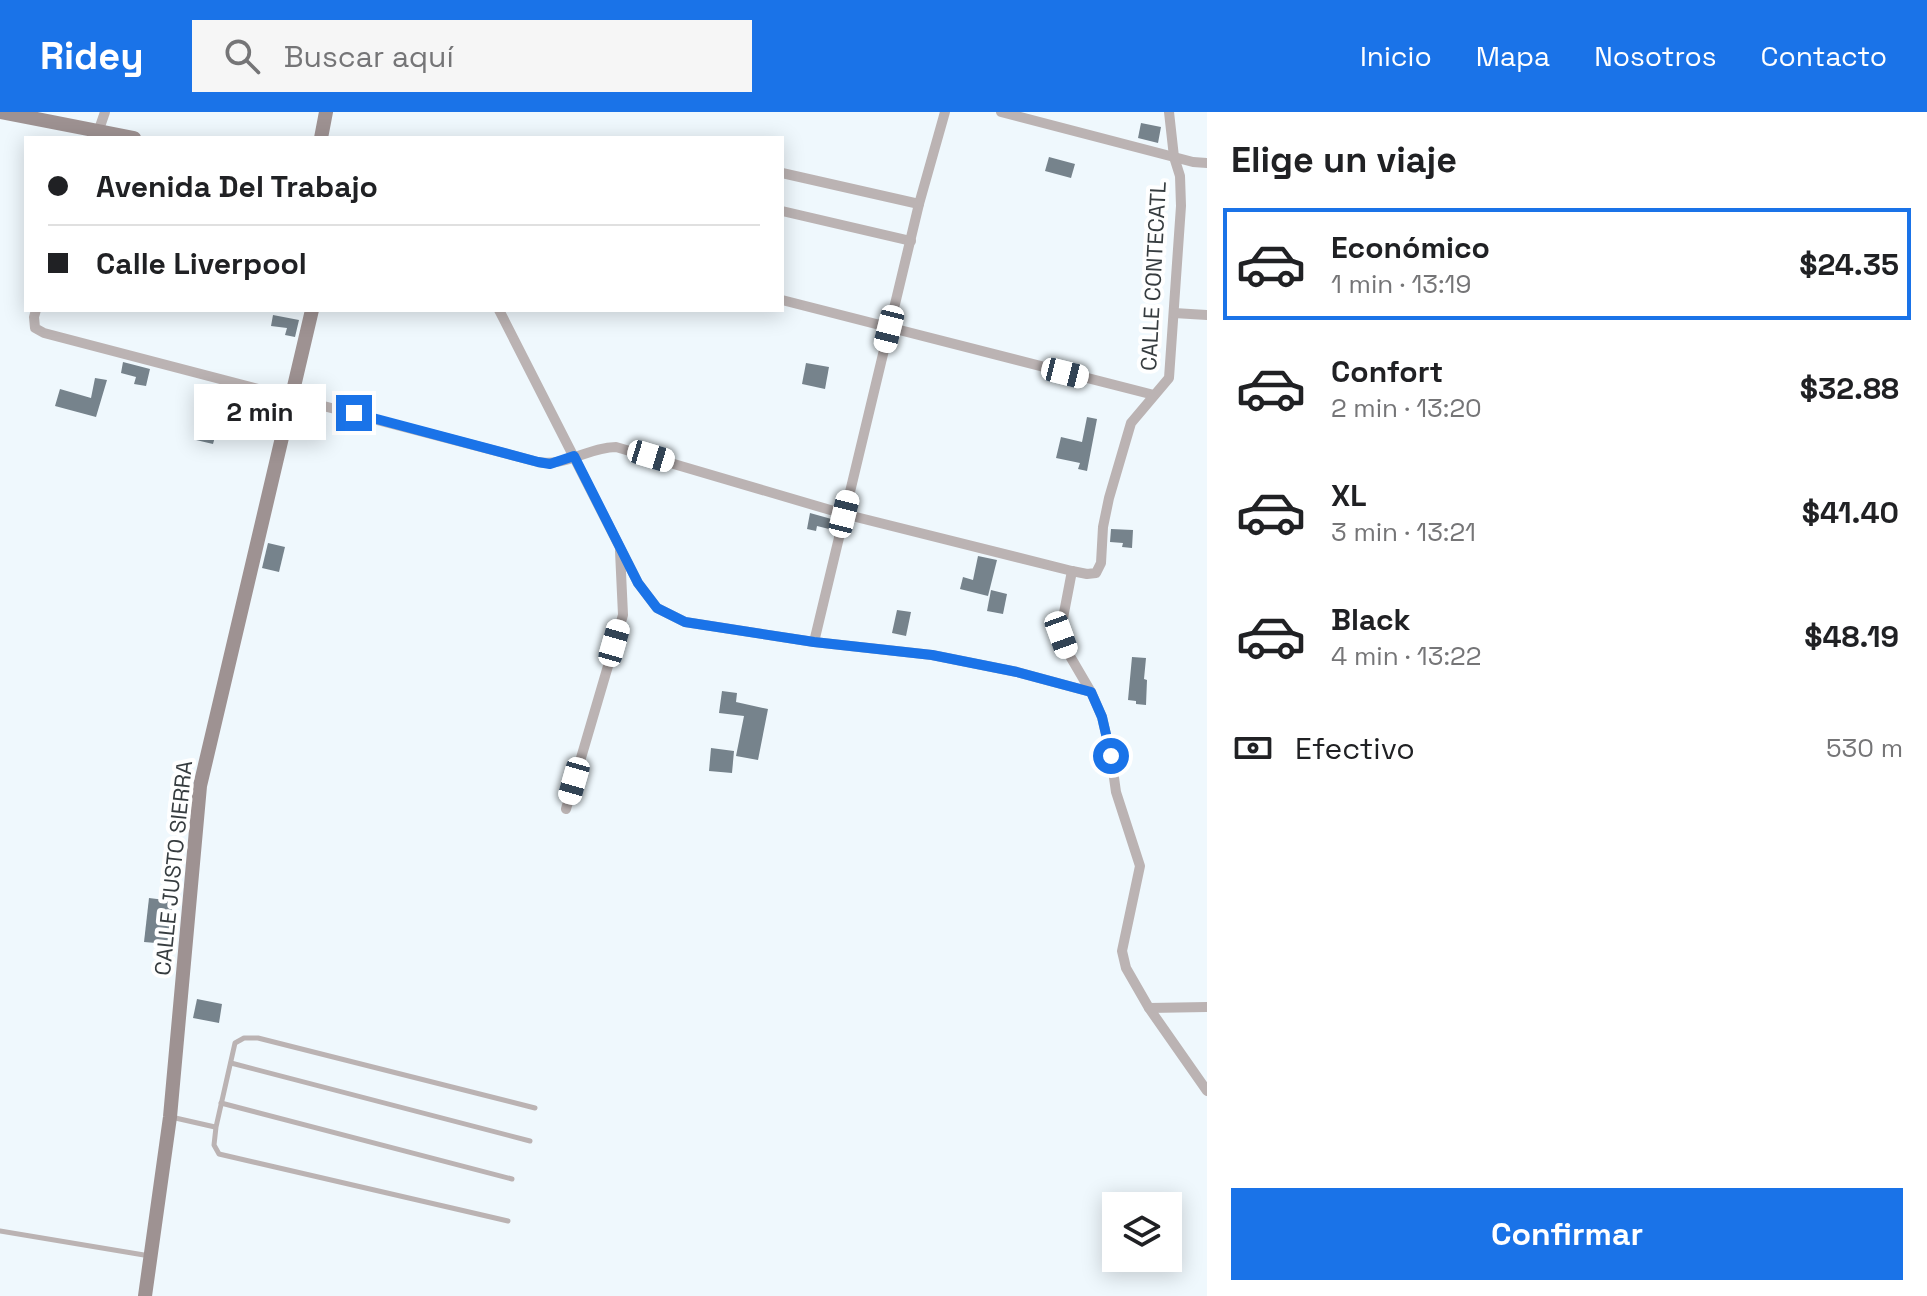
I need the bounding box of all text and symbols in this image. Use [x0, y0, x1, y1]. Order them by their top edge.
search box [192, 20, 752, 92]
text: Ridey [40, 32, 144, 80]
icon: search [220, 34, 264, 78]
text: Buscar aquí [284, 37, 454, 76]
text: Inicio [1360, 38, 1432, 74]
text: Mapa [1476, 38, 1550, 74]
text: Nosotros [1594, 38, 1717, 74]
text: Contacto [1761, 38, 1887, 74]
text: Elige un viaje [1231, 137, 1457, 183]
text: Avenida Del Trabajo [96, 167, 378, 206]
street label: CALLE CONTECATL [1134, 180, 1172, 372]
icon: car [1235, 228, 1307, 300]
text: Económico [1331, 228, 1490, 267]
text: Calle Liverpool [96, 244, 307, 283]
text: $24.35 [1799, 245, 1899, 284]
text: 1 min · 13:19 [1331, 267, 1471, 301]
car [872, 303, 906, 355]
icon: car [1235, 352, 1307, 424]
text: Confort [1331, 352, 1443, 391]
car [1039, 356, 1091, 390]
text: $32.88 [1800, 369, 1899, 408]
callout: 2 min [194, 385, 326, 441]
text: 2 min · 13:20 [1331, 391, 1482, 425]
text: 2 min [226, 395, 294, 429]
route end [336, 395, 372, 431]
car [625, 438, 677, 474]
icon: car [1235, 476, 1307, 548]
text: XL [1331, 476, 1367, 515]
car [827, 488, 861, 540]
text: $41.40 [1802, 493, 1899, 532]
text: 3 min · 13:21 [1331, 515, 1476, 549]
icon: car [1235, 600, 1307, 672]
text: Black [1331, 600, 1410, 639]
car [1042, 608, 1080, 662]
car [596, 617, 632, 669]
text: $48.19 [1804, 617, 1899, 656]
text: 4 min · 13:22 [1331, 639, 1481, 673]
icon: cash [1231, 726, 1275, 770]
text: Efectivo [1295, 729, 1415, 768]
text: 530 m [1826, 731, 1903, 765]
route start [1093, 738, 1129, 774]
car [556, 755, 592, 807]
street label: CALLE JUSTO SIERRA [148, 759, 198, 977]
button: Confirmar [1231, 1188, 1903, 1280]
map controls [1102, 1192, 1182, 1272]
button: layers [1102, 1192, 1182, 1272]

